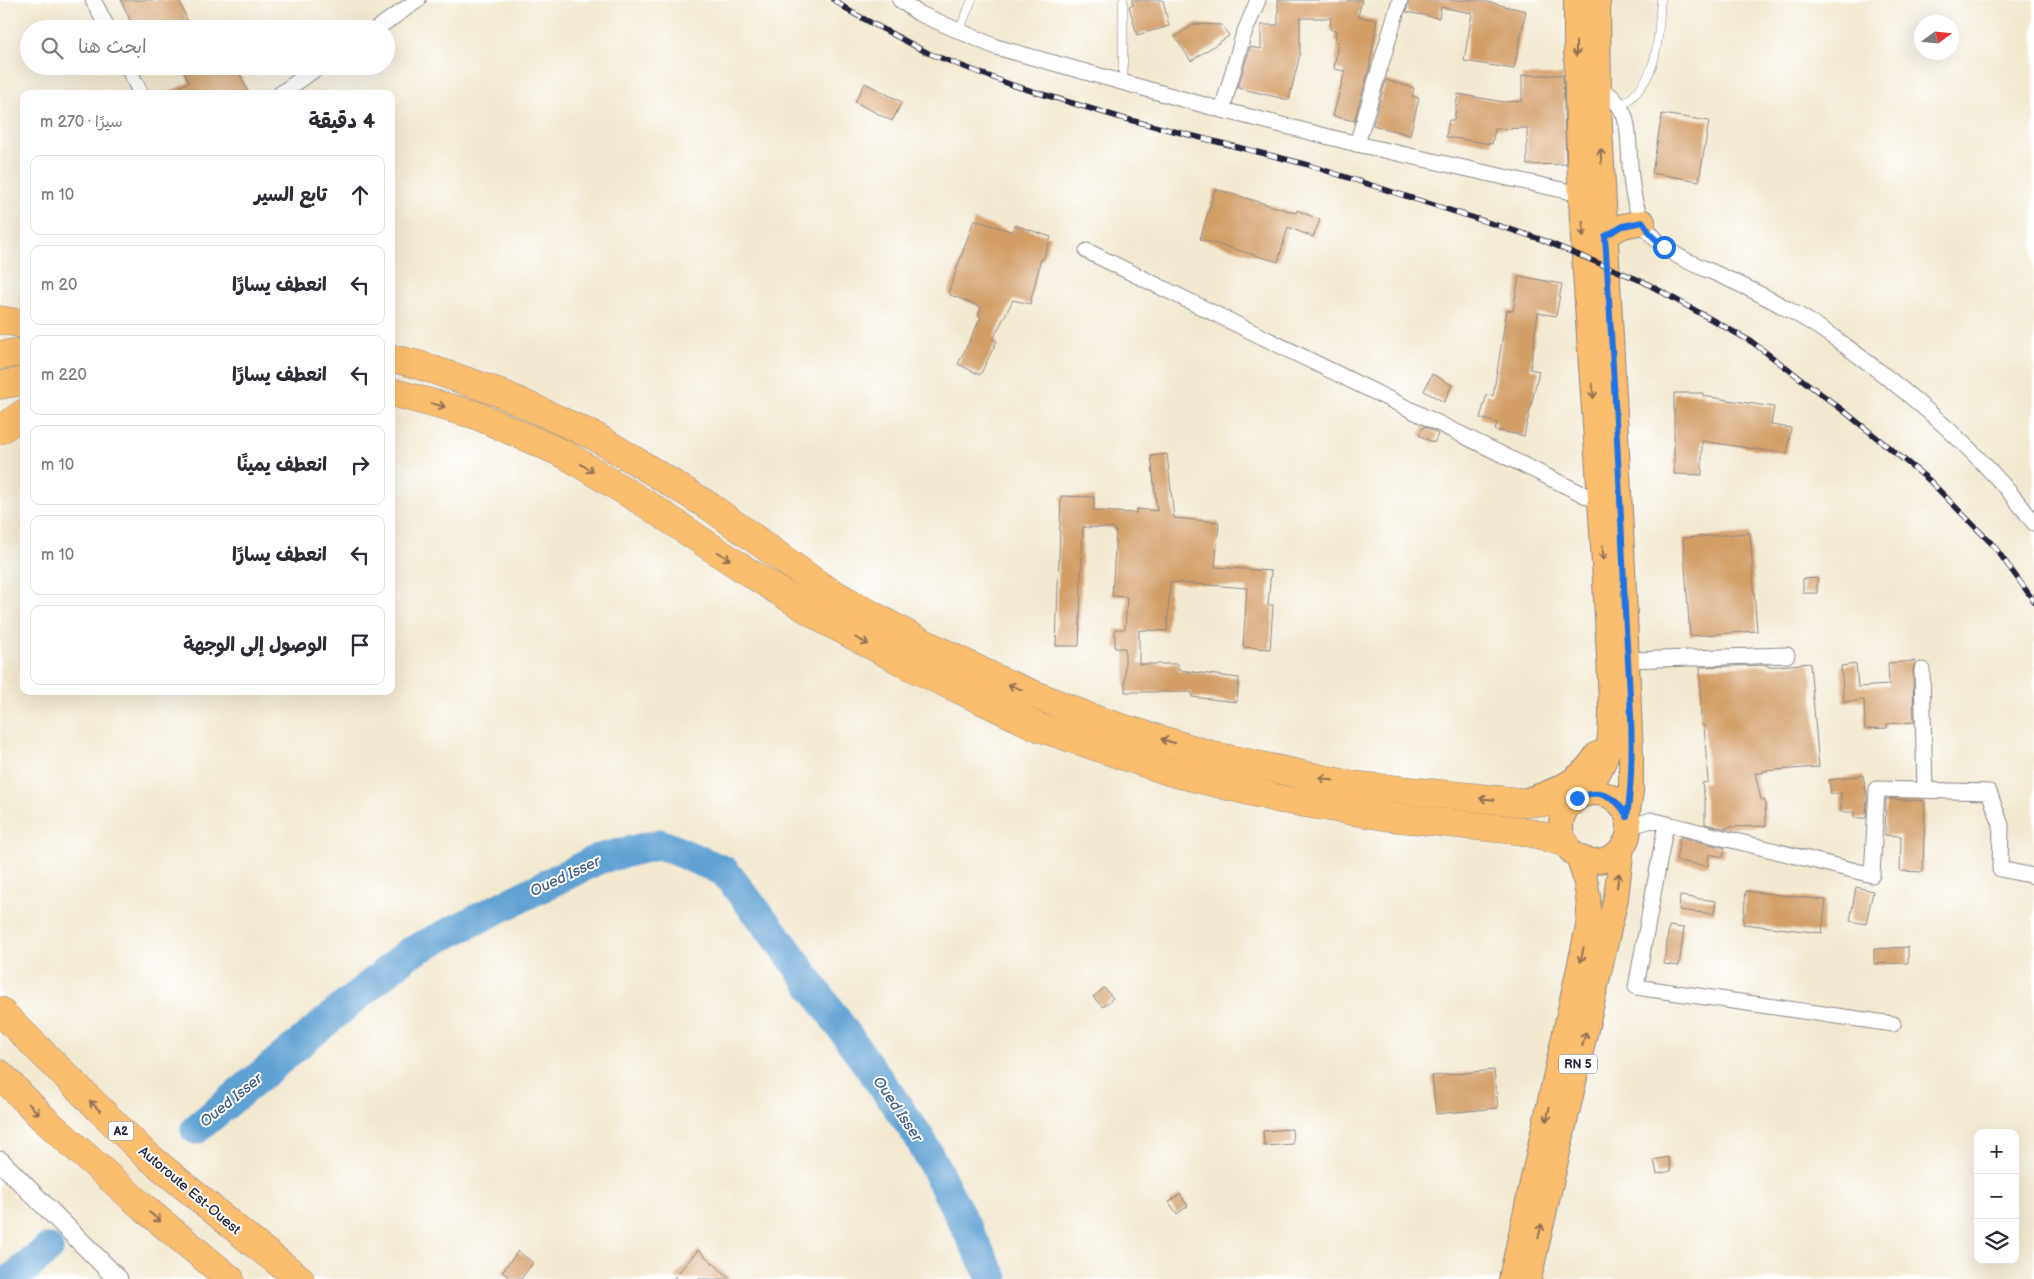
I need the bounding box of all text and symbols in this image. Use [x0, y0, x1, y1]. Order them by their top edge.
north arrow [1914, 15, 1959, 60]
search box [20, 20, 395, 75]
icon: search [38, 34, 66, 62]
text: ابحث هنا [78, 36, 147, 59]
one-way arrow [1571, 40, 1581, 56]
text: 4 دقيقة [309, 109, 375, 134]
text: سيرًا · 270 m [40, 113, 123, 132]
one-way arrow [1597, 149, 1606, 165]
icon: ahead [346, 181, 374, 209]
text: تابع السير [254, 184, 327, 207]
text: 10 m [41, 186, 74, 205]
one-way arrow [1578, 220, 1587, 236]
route start [1653, 236, 1676, 259]
icon: left [346, 271, 374, 299]
text: انعطف يسارًا [232, 274, 327, 297]
text: 20 m [41, 276, 77, 295]
icon: left [346, 361, 374, 389]
text: انعطف يسارًا [232, 364, 327, 387]
text: 220 m [41, 366, 87, 385]
one-way arrow [1588, 383, 1597, 399]
one-way arrow [430, 400, 446, 410]
icon: right [346, 451, 374, 479]
text: انعطف يمينًا [237, 454, 327, 477]
text: 10 m [41, 456, 74, 475]
one-way arrow [580, 463, 594, 473]
icon: left [346, 541, 374, 569]
text: انعطف يسارًا [232, 544, 327, 567]
one-way arrow [1599, 545, 1608, 561]
text: 10 m [41, 546, 74, 565]
one-way arrow [716, 551, 730, 561]
icon: arrive [346, 631, 374, 659]
text: الوصول إلى الوجهة [183, 634, 327, 657]
one-way arrow [855, 636, 870, 646]
one-way arrow [1008, 681, 1023, 691]
one-way arrow [1160, 736, 1176, 746]
one-way arrow [1318, 774, 1334, 784]
route end [1566, 787, 1589, 810]
one-way arrow [1479, 794, 1495, 804]
water label: Oued Isser [527, 851, 605, 901]
one-way arrow [1614, 873, 1624, 889]
one-way arrow [1577, 946, 1586, 962]
one-way arrow [1580, 1031, 1589, 1047]
road number: RN 5 [1559, 1054, 1597, 1074]
water label: Oued Isser [196, 1068, 268, 1131]
water label: Oued Isser [869, 1073, 927, 1147]
one-way arrow [90, 1100, 102, 1112]
one-way arrow [28, 1102, 40, 1115]
one-way arrow [1543, 1105, 1552, 1121]
road number: A2 [108, 1122, 134, 1140]
map controls [1974, 1129, 2019, 1264]
button: + [1974, 1129, 2019, 1174]
street label: Autoroute Est-Ouest [135, 1143, 245, 1238]
button: − [1974, 1174, 2019, 1219]
one-way arrow [148, 1211, 161, 1222]
button: layers [1974, 1219, 2019, 1264]
one-way arrow [1536, 1224, 1545, 1240]

